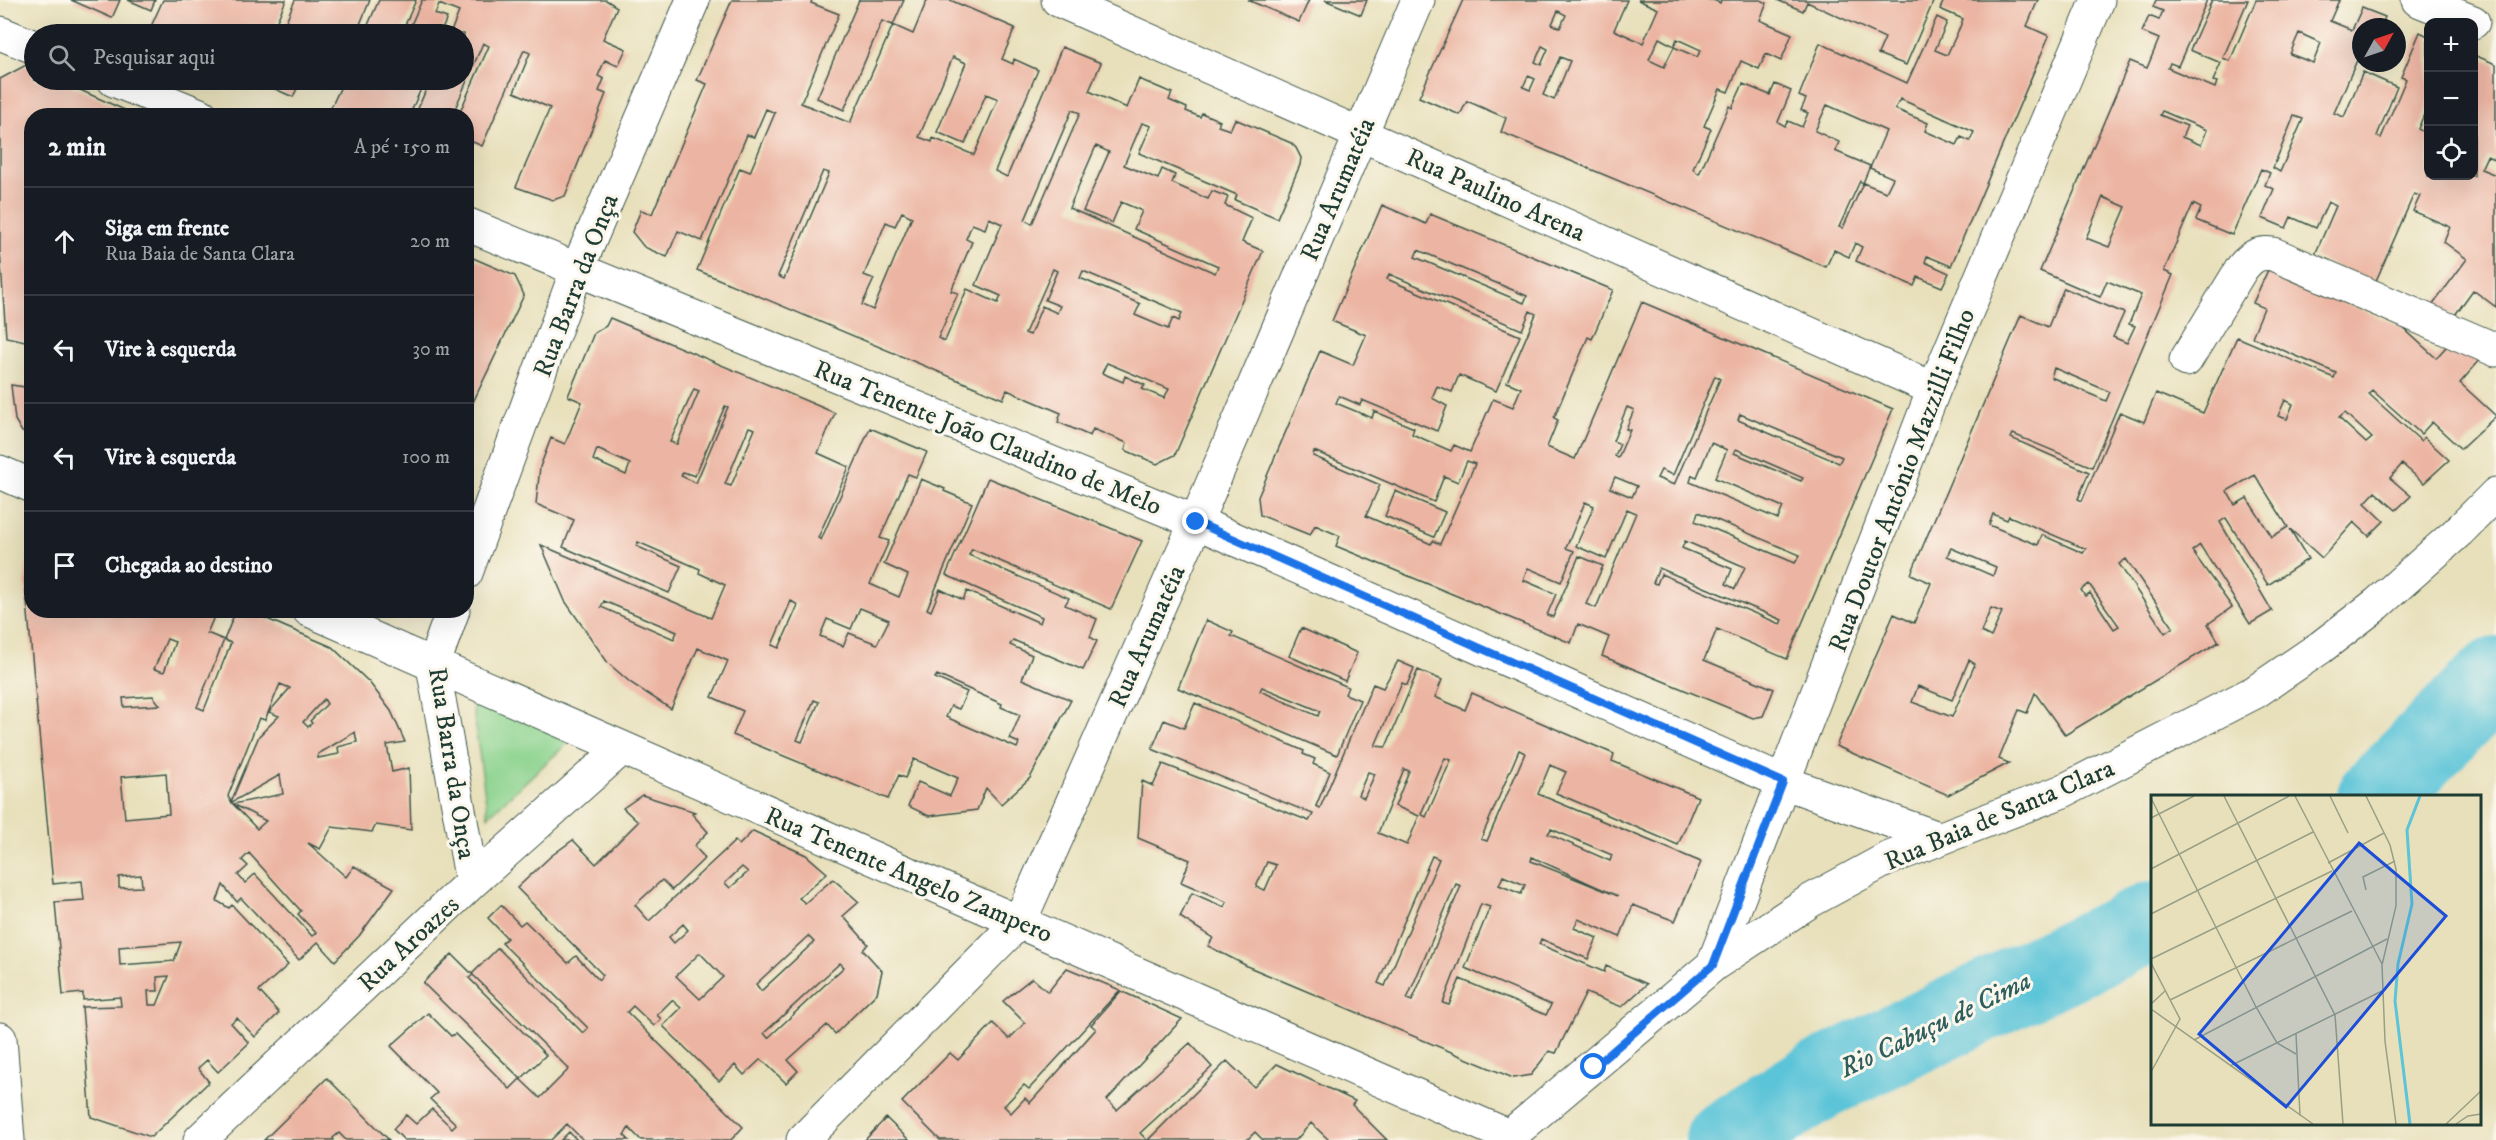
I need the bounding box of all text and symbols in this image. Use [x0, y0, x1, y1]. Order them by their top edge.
north arrow [2352, 18, 2406, 72]
map controls [2424, 18, 2478, 180]
button: + [2424, 18, 2478, 72]
search box [24, 24, 474, 90]
icon: search [45, 41, 78, 74]
text: Pesquisar aqui [93, 44, 215, 71]
button: − [2424, 72, 2478, 126]
street label: Rua Arumatéia [1293, 113, 1383, 266]
button: locate [2424, 126, 2478, 180]
text: 2 min [48, 131, 106, 164]
text: A pé · 150 m [354, 135, 450, 160]
street label: Rua Paulino Arena [1401, 141, 1590, 250]
street label: Rua Barra da Onça [526, 189, 627, 382]
text: Siga em frente [105, 215, 229, 242]
icon: ahead [48, 225, 81, 258]
text: 20 m [410, 229, 450, 254]
text: Rua Baia de Santa Clara [105, 242, 295, 267]
street label: Rua Doutor Antônio Mazzilli Filho [1822, 304, 1983, 657]
icon: left [48, 333, 81, 366]
text: Vire à esquerda [105, 336, 236, 363]
text: 30 m [412, 337, 450, 362]
street label: Rua Tenente João Claudino de Melo [809, 353, 1166, 523]
icon: left [48, 441, 81, 474]
text: Vire à esquerda [105, 444, 236, 471]
text: 100 m [402, 445, 450, 470]
route end [1182, 508, 1208, 534]
icon: arrive [48, 549, 81, 582]
text: Chegada ao destino [105, 552, 272, 579]
street label: Rua Arumatéia [1101, 560, 1193, 713]
street label: Rua Barra da Onça [420, 665, 483, 861]
street label: Rua Baia de Santa Clara [1880, 752, 2119, 879]
inset map [2151, 795, 2481, 1125]
street label: Rua Tenente Angelo Zampero [759, 800, 1057, 951]
street label: Rua Aroazes [351, 889, 467, 1000]
water label: Rio Cabuçu de Cima [1833, 964, 2037, 1086]
route start [1580, 1053, 1606, 1079]

